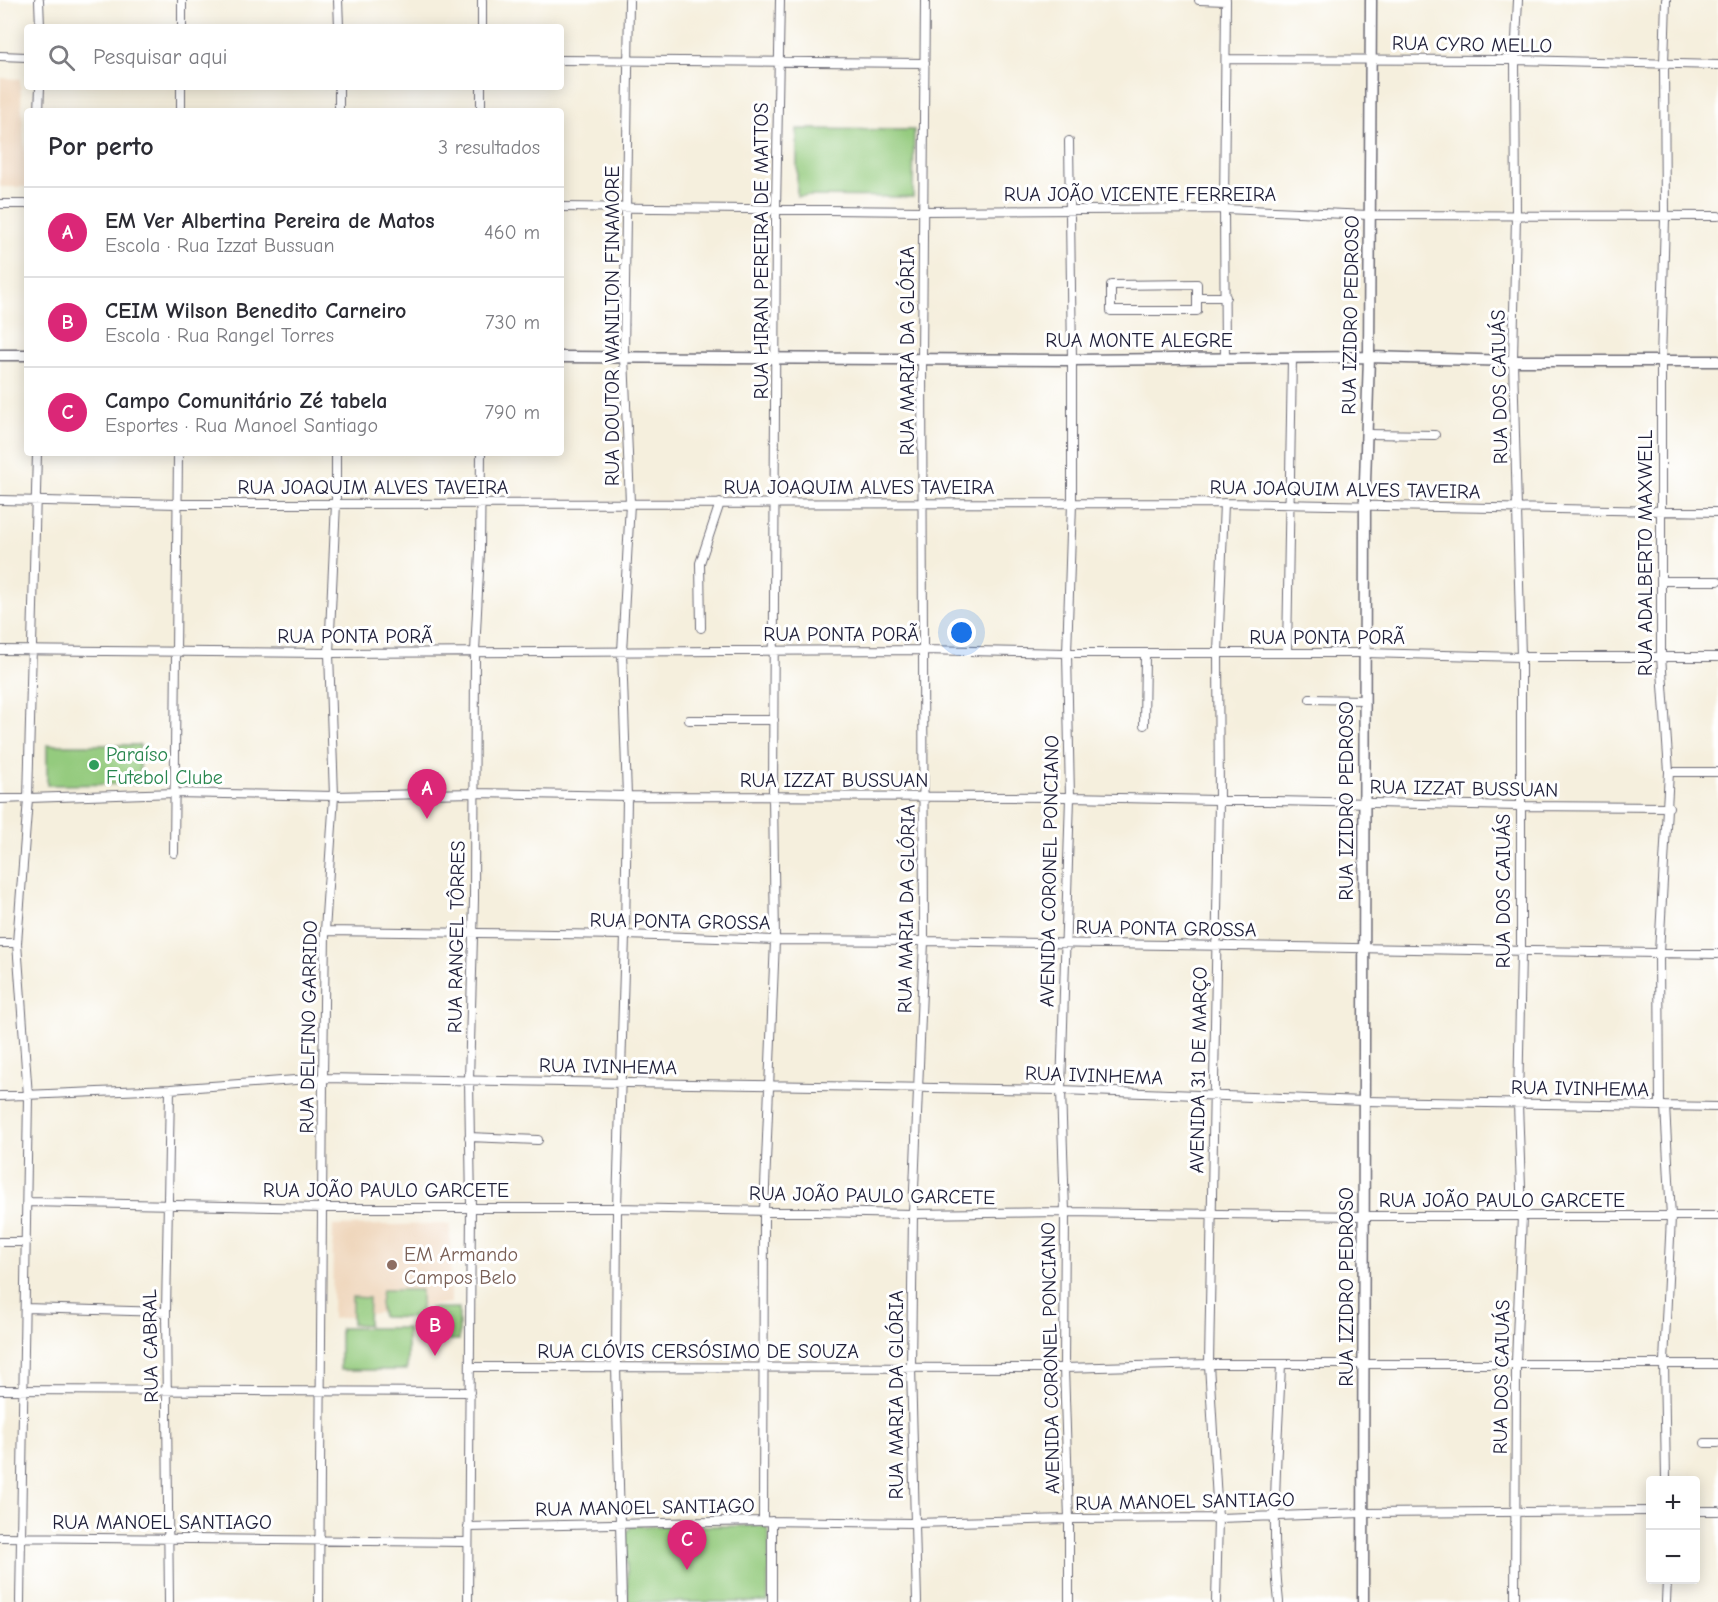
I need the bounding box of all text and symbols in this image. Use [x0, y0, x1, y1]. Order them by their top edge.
search box [24, 24, 564, 90]
street label: RUA CYRO MELLO [1392, 32, 1552, 57]
icon: search [45, 41, 78, 74]
text: Pesquisar aqui [93, 44, 228, 70]
street label: RUA HIRAN PEREIRA DE MATTOS [750, 103, 773, 399]
text: Por perto [48, 132, 154, 162]
text: 3 resultados [438, 136, 540, 159]
street label: RUA DOUTOR WANILTON FINAMORE [601, 166, 624, 486]
street label: RUA JOÃO VICENTE FERREIRA [1004, 183, 1277, 206]
text: EM Ver Albertina Pereira de Matos [105, 208, 435, 234]
street label: RUA IZIDRO PEDROSO [1337, 215, 1364, 415]
text: A [62, 221, 73, 244]
text: 460 m [484, 221, 540, 244]
text: Escola · Rua Izzat Bussuan [105, 234, 335, 257]
street label: RUA MARIA DA GLÓRIA [895, 246, 919, 455]
text: CEIM Wilson Benedito Carneiro [105, 298, 406, 324]
street label: RUA DOS CAIUÁS [1486, 309, 1512, 465]
text: B [61, 311, 74, 334]
text: 730 m [485, 311, 540, 334]
text: Escola · Rua Rangel Torres [105, 324, 334, 347]
street label: RUA MONTE ALEGRE [1045, 329, 1233, 352]
text: Campo Comunitário Zé tabela [105, 388, 388, 414]
text: C [61, 401, 74, 424]
text: 790 m [485, 401, 540, 424]
text: Esportes · Rua Manoel Santiago [105, 414, 378, 437]
street label: RUA ADALBERTO MAXWELL [1634, 430, 1657, 676]
street label: RUA JOAQUIM ALVES TAVEIRA [238, 476, 509, 499]
street label: RUA JOAQUIM ALVES TAVEIRA [724, 476, 995, 499]
street label: RUA JOAQUIM ALVES TAVEIRA [1209, 476, 1481, 503]
your location [947, 618, 976, 647]
street label: RUA PONTA PORÃ [763, 623, 919, 646]
street label: RUA PONTA PORÃ [277, 625, 433, 648]
street label: RUA PONTA PORÃ [1249, 626, 1405, 649]
street label: RUA IZIDRO PEDROSO [1335, 701, 1358, 901]
street label: AVENIDA CORONEL PONCIANO [1036, 735, 1063, 1007]
place label: Paraíso Futebol Clube [106, 743, 223, 789]
marker: Paraíso Futebol Clube [87, 758, 101, 772]
street label: RUA IZZAT BUSSUAN [740, 769, 928, 792]
pin: A [408, 770, 446, 819]
street label: RUA IZZAT BUSSUAN [1369, 775, 1559, 802]
street label: RUA MARIA DA GLÓRIA [892, 804, 920, 1014]
street label: RUA DOS CAIUÁS [1491, 814, 1515, 968]
street label: RUA RANGEL TÔRRES [442, 840, 470, 1034]
street label: RUA PONTA GROSSA [589, 908, 771, 935]
street label: RUA PONTA GROSSA [1075, 915, 1257, 942]
street label: RUA DELFINO GARRIDO [295, 920, 322, 1134]
street label: AVENIDA 31 DE MARÇO [1185, 966, 1212, 1174]
street label: RUA IVINHEMA [539, 1054, 678, 1079]
street label: RUA IVINHEMA [1025, 1062, 1164, 1089]
street label: RUA IVINHEMA [1511, 1076, 1650, 1101]
street label: RUA JOÃO PAULO GARCETE [263, 1179, 509, 1202]
street label: RUA JOÃO PAULO GARCETE [749, 1182, 995, 1209]
street label: RUA IZIDRO PEDROSO [1335, 1187, 1358, 1387]
street label: RUA JOÃO PAULO GARCETE [1379, 1189, 1625, 1212]
street label: AVENIDA CORONEL PONCIANO [1037, 1222, 1064, 1494]
place label: EM Armando Campos Belo [404, 1243, 518, 1289]
marker: EM Armando Campos Belo [385, 1258, 399, 1272]
street label: RUA CABRAL [138, 1289, 163, 1403]
street label: RUA MARIA DA GLÓRIA [884, 1290, 908, 1499]
street label: RUA DOS CAIUÁS [1488, 1299, 1514, 1455]
pin: B [416, 1306, 454, 1356]
street label: RUA CLÓVIS CERSÓSIMO DE SOUZA [537, 1339, 859, 1363]
map controls [1646, 1476, 1700, 1584]
button: + [1646, 1476, 1700, 1530]
street label: RUA MANOEL SANTIAGO [1075, 1488, 1295, 1515]
street label: RUA MANOEL SANTIAGO [535, 1494, 755, 1521]
street label: RUA MANOEL SANTIAGO [52, 1511, 272, 1534]
pin: C [668, 1520, 706, 1570]
button: − [1646, 1530, 1700, 1584]

